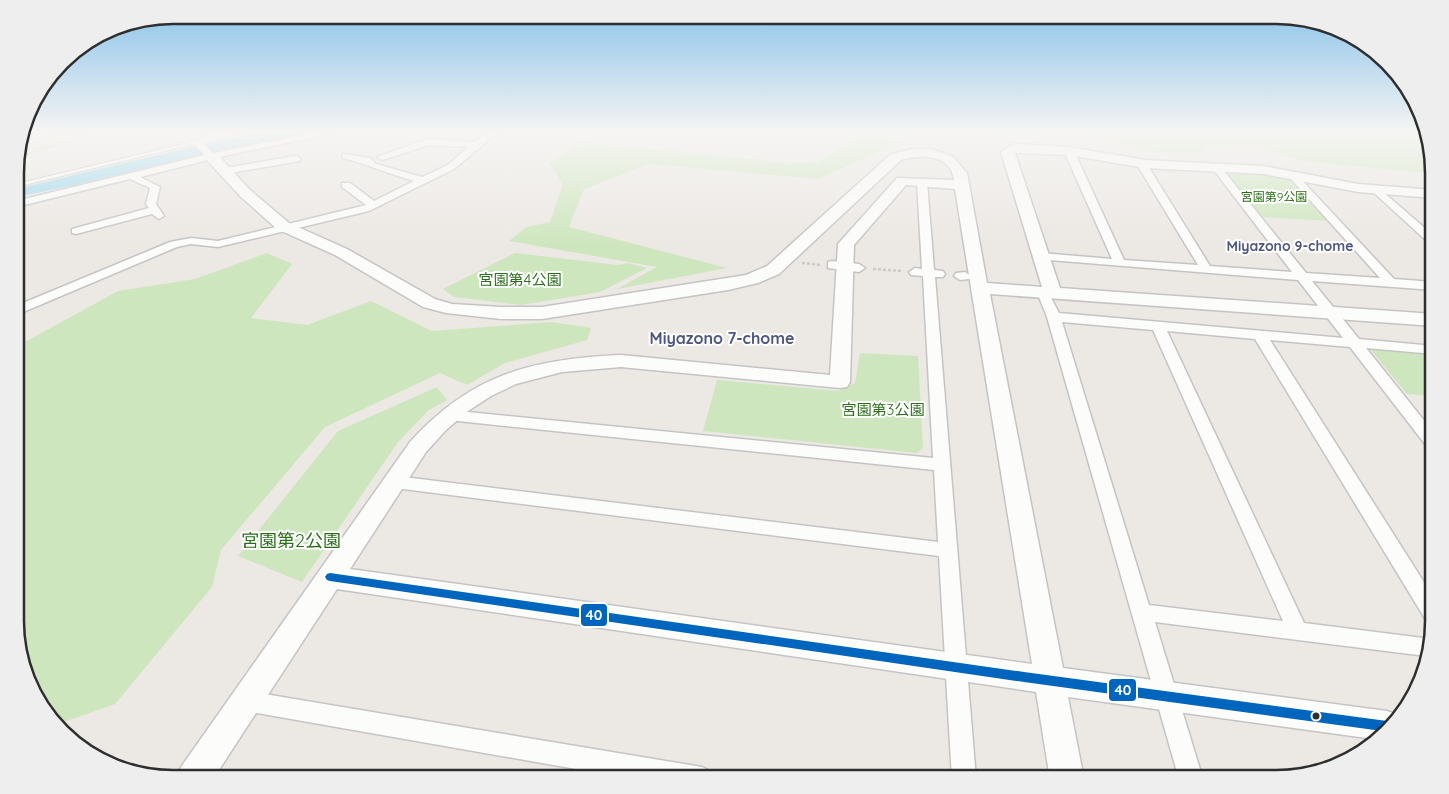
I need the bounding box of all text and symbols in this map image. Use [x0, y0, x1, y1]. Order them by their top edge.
park label: 宮園第9公園 [1241, 189, 1307, 204]
district label: Miyazono 9-chome [1226, 237, 1354, 255]
park label: 宮園第4公園 [479, 270, 561, 289]
district label: Miyazono 7-chome [650, 328, 794, 348]
park label: 宮園第3公園 [842, 400, 924, 419]
park label: 宮園第2公園 [241, 529, 341, 552]
line badge: 40 [580, 603, 608, 627]
text: 40 [586, 606, 603, 624]
line badge: 40 [1108, 678, 1137, 702]
text: 40 [1115, 681, 1132, 699]
unlabelled marker [1311, 711, 1321, 721]

